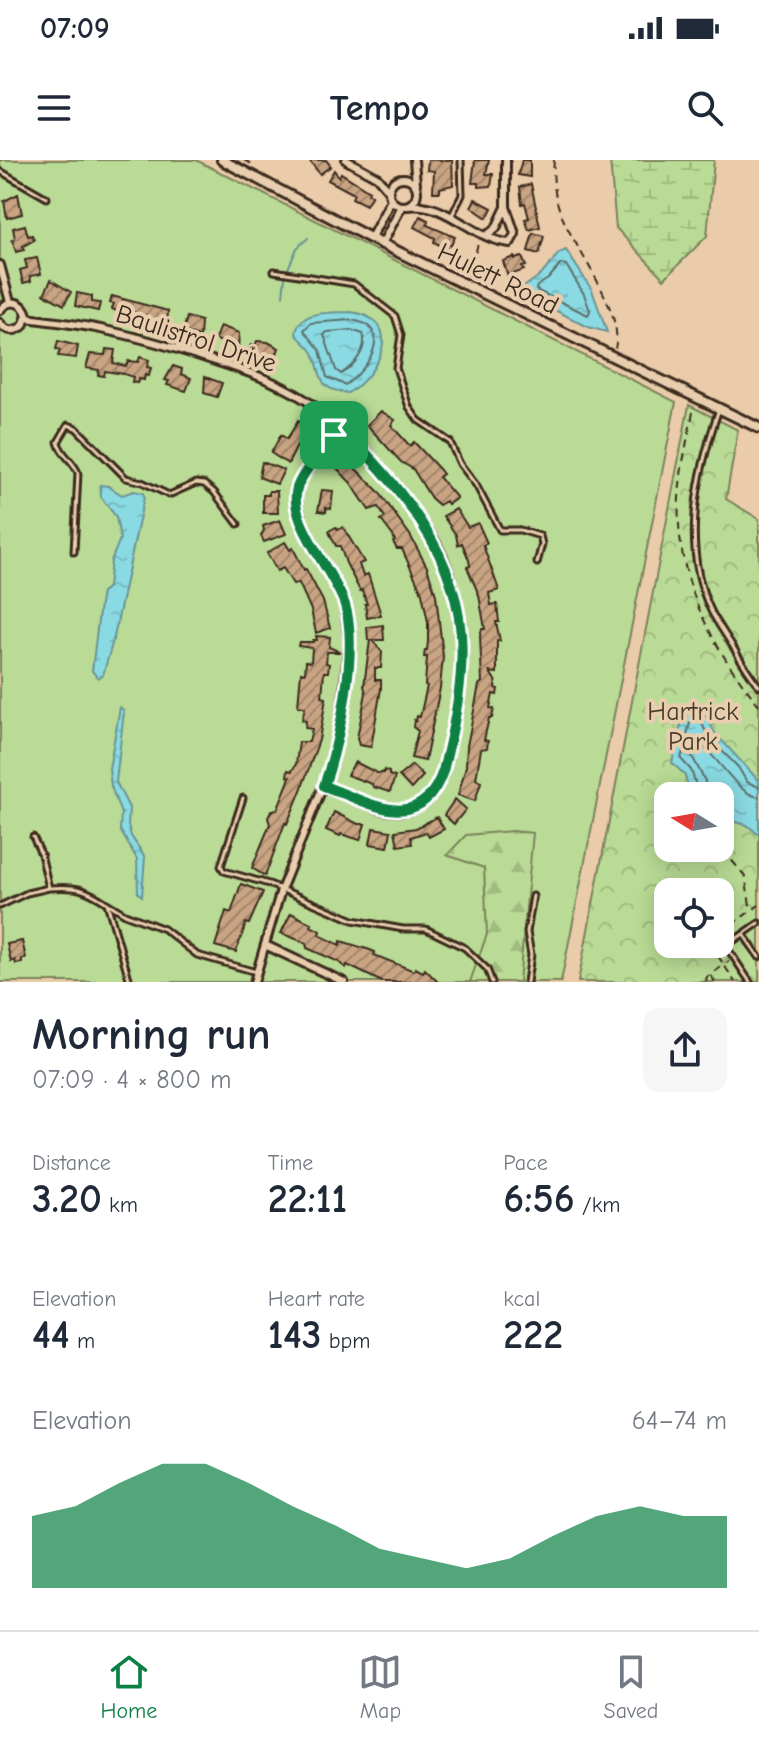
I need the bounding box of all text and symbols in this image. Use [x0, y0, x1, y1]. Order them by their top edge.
text: 07:09 [40, 11, 110, 46]
icon: menu [32, 86, 76, 130]
icon: search [683, 86, 727, 130]
text: Tempo [330, 88, 429, 129]
street label: Hulett Road [433, 237, 563, 321]
street label: Baulistrol Drive [112, 299, 280, 379]
pin [300, 401, 368, 469]
icon: arrive [312, 413, 356, 457]
park label: Hartrick Park [647, 697, 739, 757]
north arrow [654, 782, 734, 862]
map controls [654, 782, 734, 958]
button: locate [654, 878, 734, 958]
button: share [643, 1008, 727, 1092]
text: Morning run [32, 1009, 271, 1060]
text: 07:09 · 4 × 800 m [32, 1065, 231, 1095]
text: Distance [32, 1150, 111, 1176]
text: Time [268, 1150, 313, 1176]
text: Pace [503, 1150, 548, 1176]
text: 3.20 [32, 1176, 102, 1222]
text: 22:11 [268, 1176, 347, 1222]
text: 6:56 [503, 1176, 575, 1222]
text: km [102, 1192, 138, 1218]
text: /km [575, 1192, 621, 1218]
text: Elevation [32, 1286, 116, 1312]
text: Heart rate [268, 1286, 365, 1312]
text: kcal [503, 1286, 540, 1312]
text: 44 [32, 1312, 70, 1358]
text: 143 [268, 1312, 321, 1358]
text: 222 [503, 1312, 563, 1358]
text: m [70, 1328, 95, 1354]
text: bpm [321, 1328, 370, 1354]
text: Elevation [32, 1406, 132, 1436]
text: 64–74 m [632, 1406, 727, 1436]
tab: Home [101, 1650, 157, 1724]
tab: Map [358, 1650, 402, 1724]
tab: Saved [604, 1650, 658, 1724]

